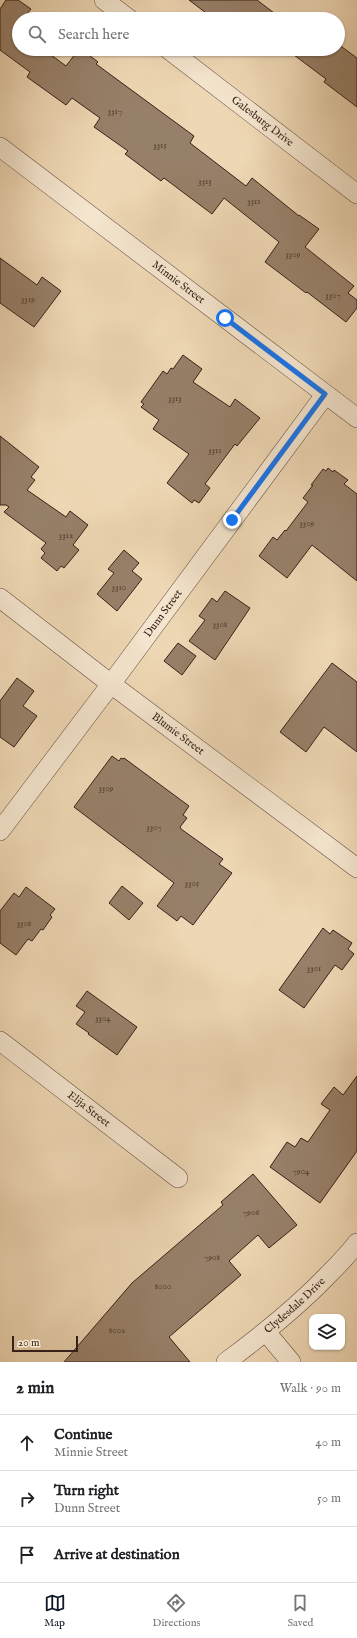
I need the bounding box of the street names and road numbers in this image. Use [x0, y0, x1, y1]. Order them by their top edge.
street label: Galesburg Drive [228, 93, 296, 150]
street label: Minnie Street [149, 258, 208, 307]
street label: Dunn Street [141, 587, 186, 640]
street label: Blumie Street [149, 710, 207, 758]
street label: Elija Street [64, 1088, 113, 1130]
street label: Clydesdale Drive [261, 1275, 328, 1337]

